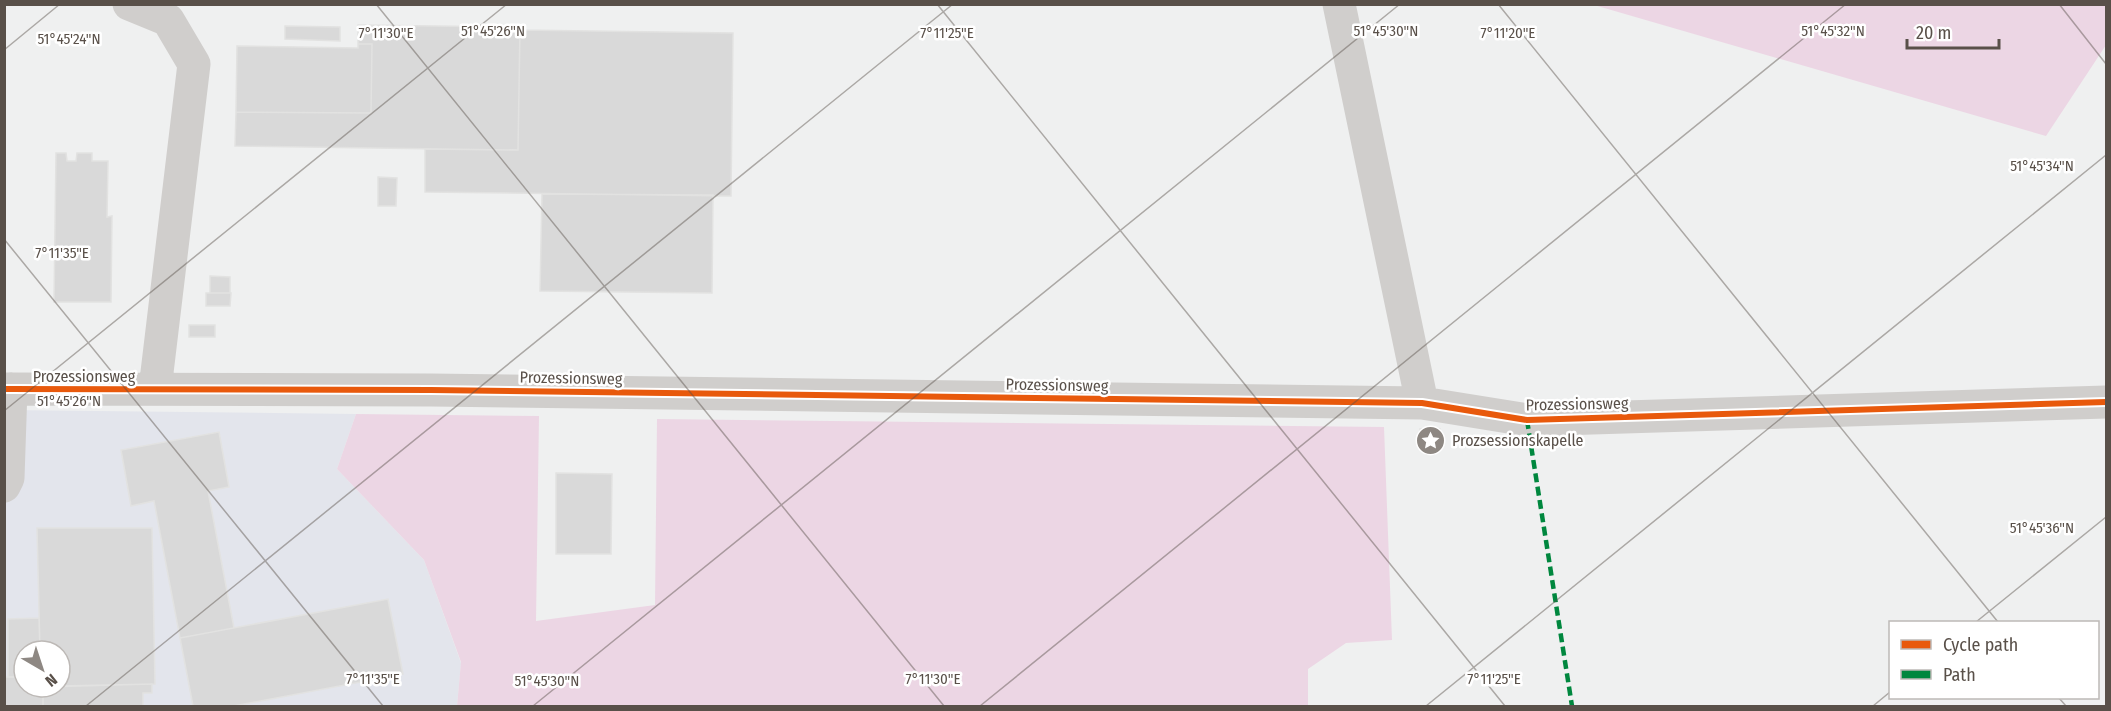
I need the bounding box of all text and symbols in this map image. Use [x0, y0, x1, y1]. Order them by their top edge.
scale bar [1907, 12, 1998, 50]
text: 51°45'26"N [461, 22, 525, 40]
text: 51°45'30"N [1354, 22, 1418, 40]
text: 51°45'32"N [1801, 22, 1865, 40]
text: 20 m [1916, 22, 1951, 44]
text: 7°11'30"E [359, 24, 413, 42]
text: 7°11'25"E [920, 24, 974, 42]
text: 7°11'20"E [1481, 24, 1535, 42]
text: 51°45'24"N [37, 30, 101, 48]
text: 51°45'34"N [2010, 157, 2074, 175]
text: 7°11'35"E [35, 244, 89, 262]
street label: Prozessionsweg [33, 367, 136, 386]
street label: Prozessionsweg [520, 368, 623, 388]
street label: Prozessionsweg [1006, 375, 1109, 395]
text: 51°45'26"N [37, 392, 101, 410]
street label: Prozessionsweg [1526, 394, 1629, 414]
place icon: Prozsessionskapelle [1415, 424, 1447, 456]
place label: Prozsessionskapelle [1452, 431, 1584, 450]
text: 51°45'36"N [2010, 519, 2074, 537]
legend [1889, 621, 2099, 699]
text: Cycle path [1943, 634, 2018, 656]
north arrow [12, 639, 72, 699]
text: Path [1943, 664, 1976, 686]
text: N [41, 670, 61, 691]
text: 7°11'35"E [346, 670, 400, 688]
text: 7°11'30"E [906, 670, 960, 688]
text: 7°11'25"E [1467, 670, 1521, 688]
text: 51°45'30"N [515, 672, 579, 690]

